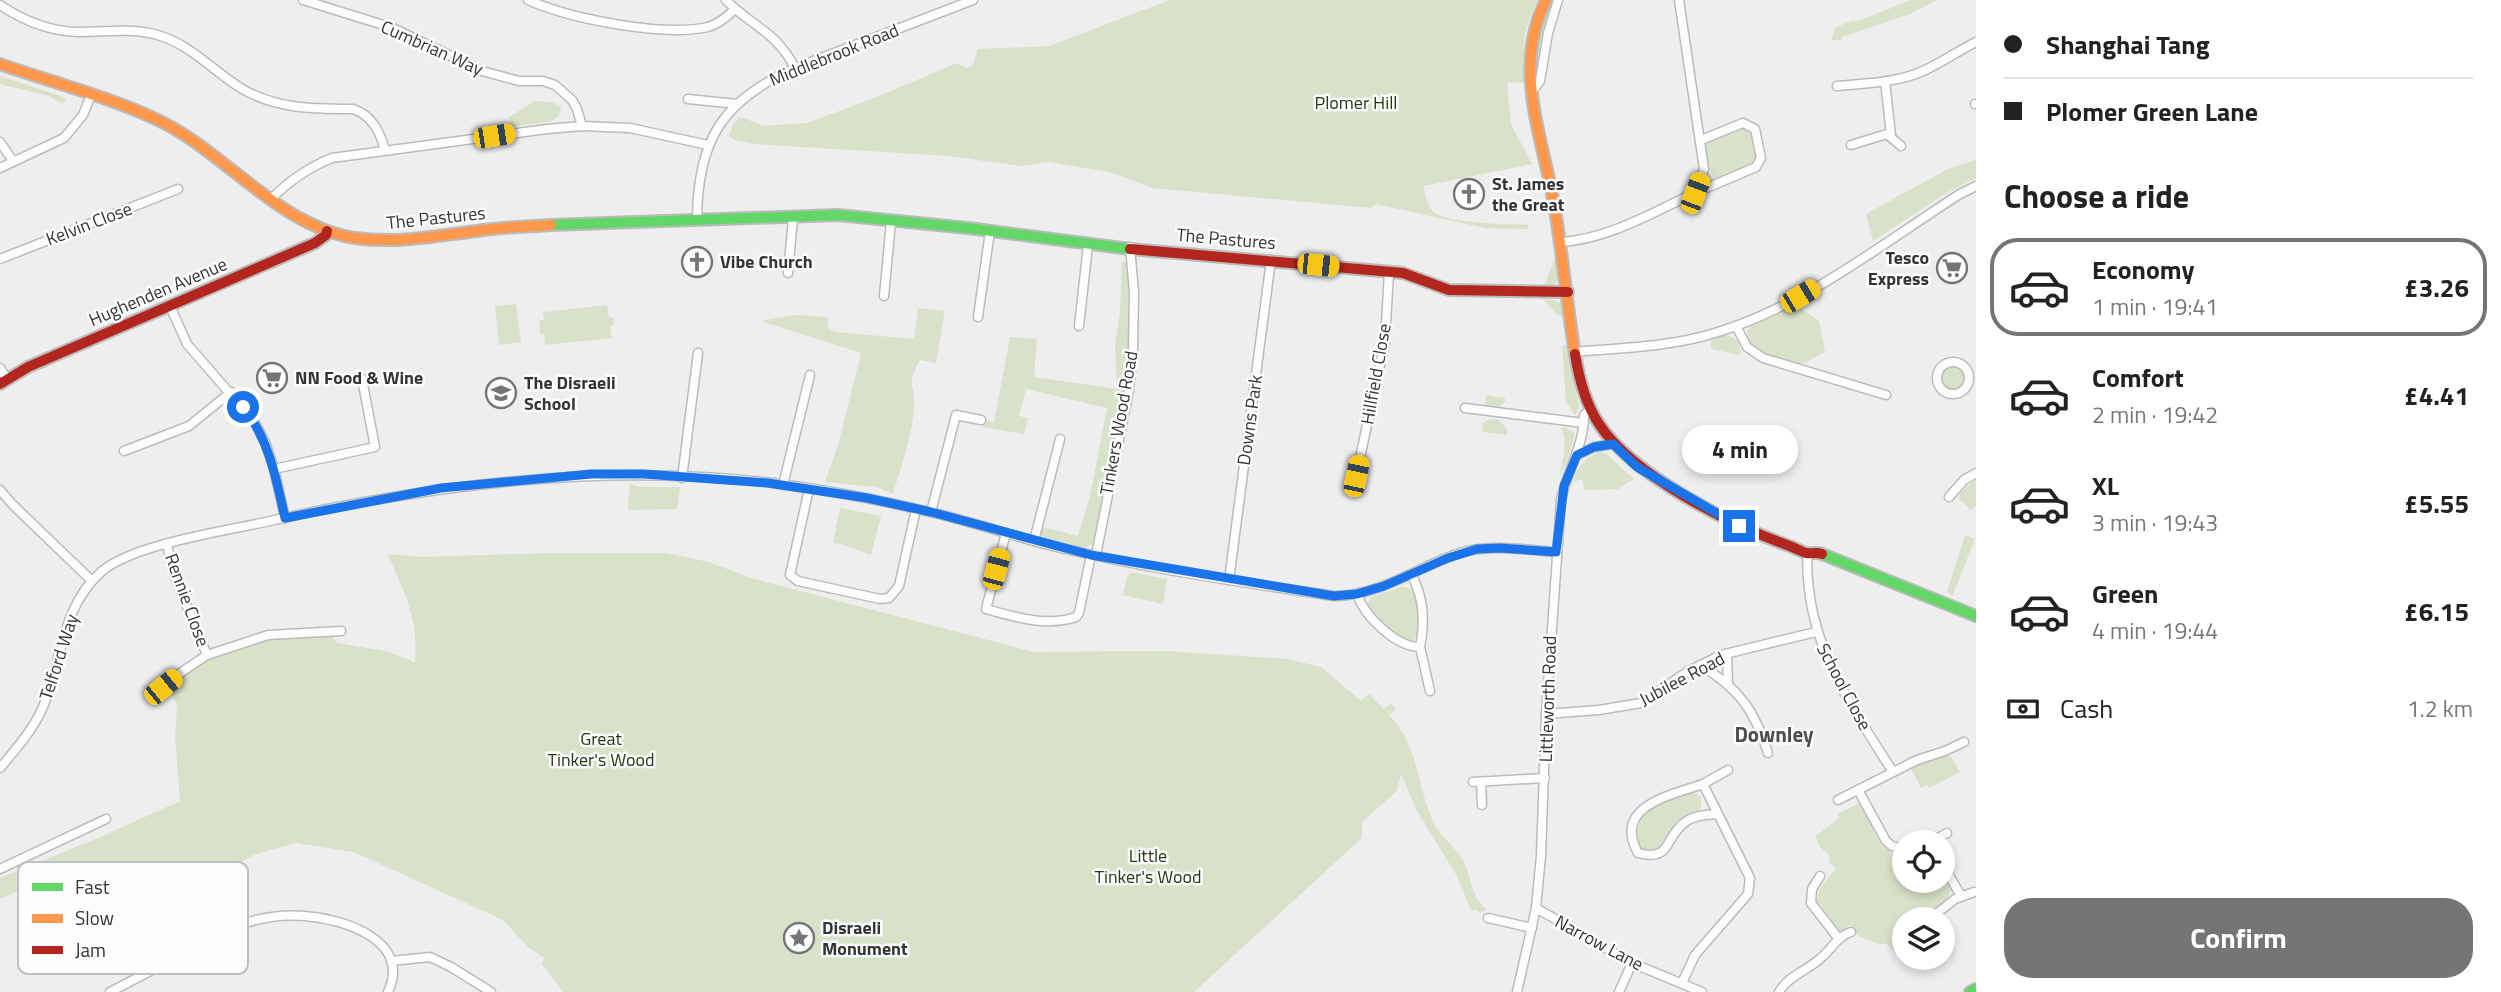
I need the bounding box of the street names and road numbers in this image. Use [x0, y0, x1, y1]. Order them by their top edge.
street label: Cumbrian Way [377, 13, 488, 82]
street label: Middlebrook Road [765, 16, 903, 93]
street label: Kelvin Close [42, 195, 136, 252]
street label: The Pastures [385, 199, 487, 236]
street label: The Pastures [1175, 221, 1277, 256]
street label: Hughenden Avenue [84, 250, 231, 333]
street label: Hillfield Close [1353, 321, 1398, 426]
street label: Tinkers Wood Road [1093, 349, 1144, 497]
street label: Downs Park [1230, 373, 1269, 467]
street label: Rennie Close [158, 550, 217, 650]
street label: Telford Way [32, 610, 85, 703]
street label: Littleworth Road [1532, 635, 1563, 763]
street label: School Close [1810, 638, 1879, 735]
street label: Jubilee Road [1634, 645, 1729, 712]
street label: Narrow Lane [1550, 908, 1648, 977]

